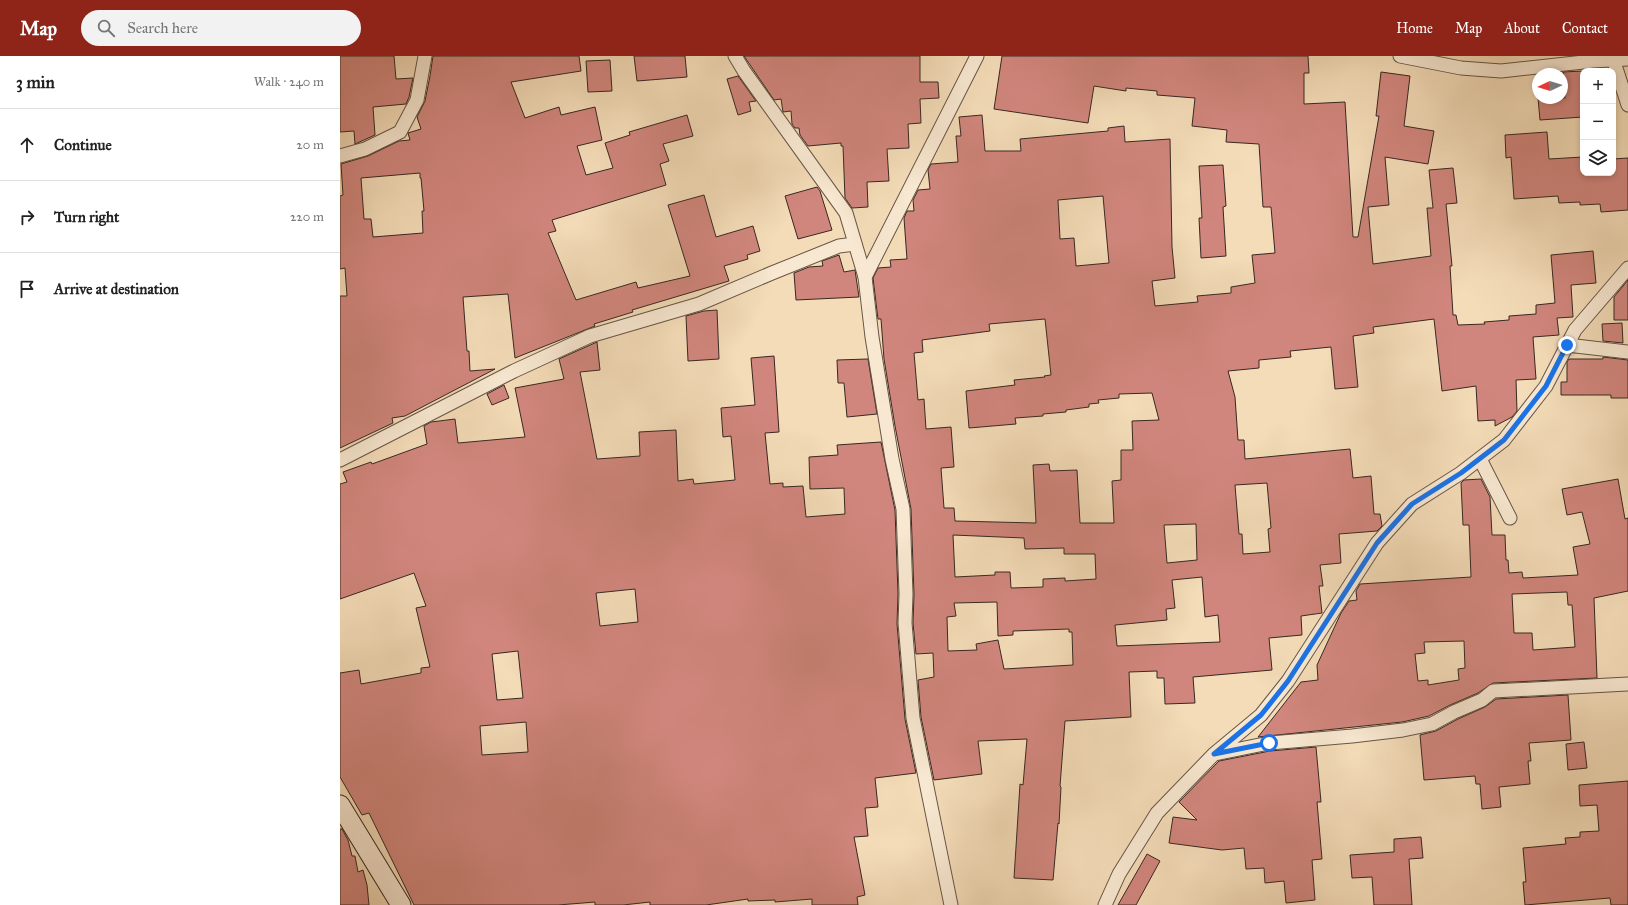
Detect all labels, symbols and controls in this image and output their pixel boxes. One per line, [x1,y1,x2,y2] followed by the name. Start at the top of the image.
[81,10,361,46] search box
[20,17,57,40] text: Map
[95,17,117,39] icon: search
[127,19,198,37] text: Search here
[1396,20,1433,37] text: Home
[1455,20,1482,37] text: Map
[1504,20,1540,37] text: About
[1562,20,1608,37] text: Contact
[1532,68,1568,104] north arrow
[1580,68,1616,176] map controls
[1580,68,1616,104] button: +
[16,72,55,93] text: 3 min
[254,74,324,90] text: Walk · 240 m
[1580,104,1616,140] button: −
[16,134,38,156] icon: ahead
[54,136,112,154] text: Continue
[296,137,324,153] text: 20 m
[1580,140,1616,176] button: layers
[16,206,38,228] icon: right
[54,208,119,226] text: Turn right
[290,209,324,225] text: 220 m
[16,278,38,300] icon: arrive
[54,280,179,298] text: Arrive at destination
[1558,336,1576,354] route end
[1260,734,1278,752] route start

